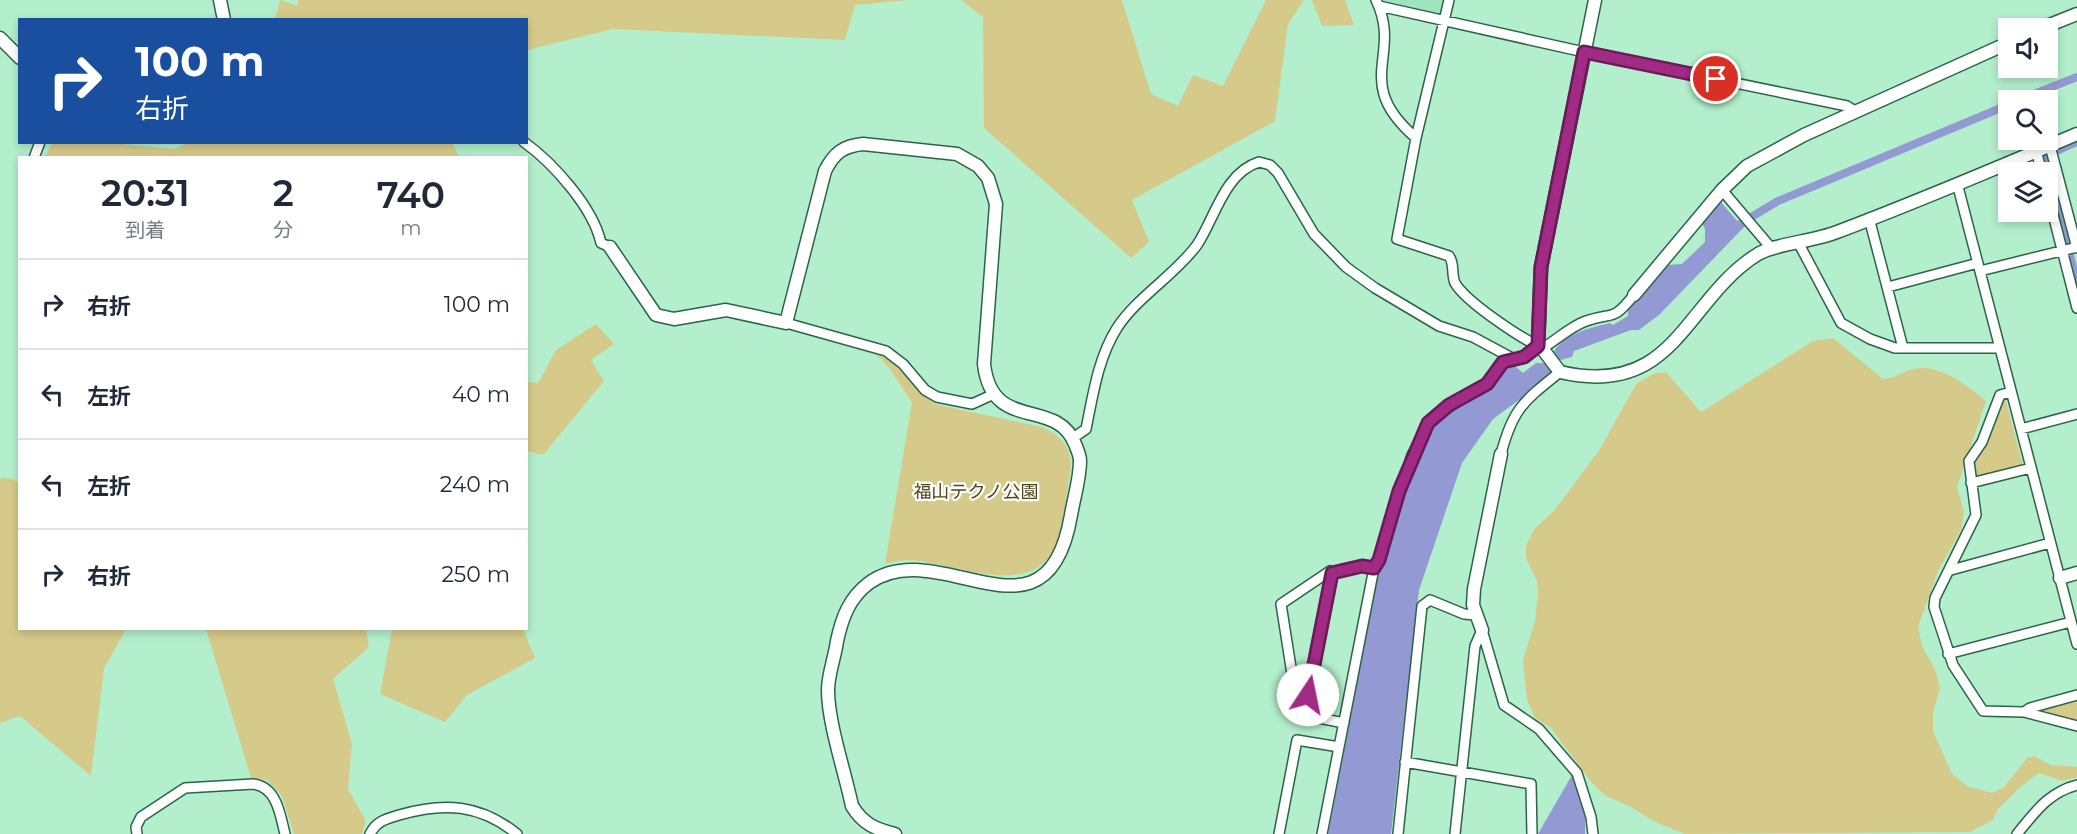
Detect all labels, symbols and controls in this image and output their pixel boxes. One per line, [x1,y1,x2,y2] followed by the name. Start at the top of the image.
[1998,18,2058,222] map controls
[1998,18,2058,78] button: sound
[135,35,264,87] text: 100 m
[36,42,114,120] icon: right
[1690,53,1741,104] pin
[1699,62,1732,95] icon: arrive
[1998,90,2058,150] button: search
[135,92,189,125] text: 右折
[1998,162,2058,222] button: layers
[101,171,190,215] text: 20:31
[273,171,294,215] text: 2
[377,173,445,217] text: 740
[400,216,421,240] text: m
[125,218,165,242] text: 到着
[273,218,293,242] text: 分
[36,288,69,321] icon: right
[444,291,510,318] text: 100 m
[87,293,131,320] text: 右折
[36,378,69,411] icon: left
[452,381,510,408] text: 40 m
[87,383,131,410] text: 左折
[36,468,69,501] icon: left
[440,471,510,498] text: 240 m
[87,473,131,500] text: 左折
[914,481,1038,503] park label: 福山テクノ公園
[36,558,69,591] icon: right
[441,561,510,588] text: 250 m
[87,563,131,590] text: 右折
[1276,663,1340,727] position arrow

